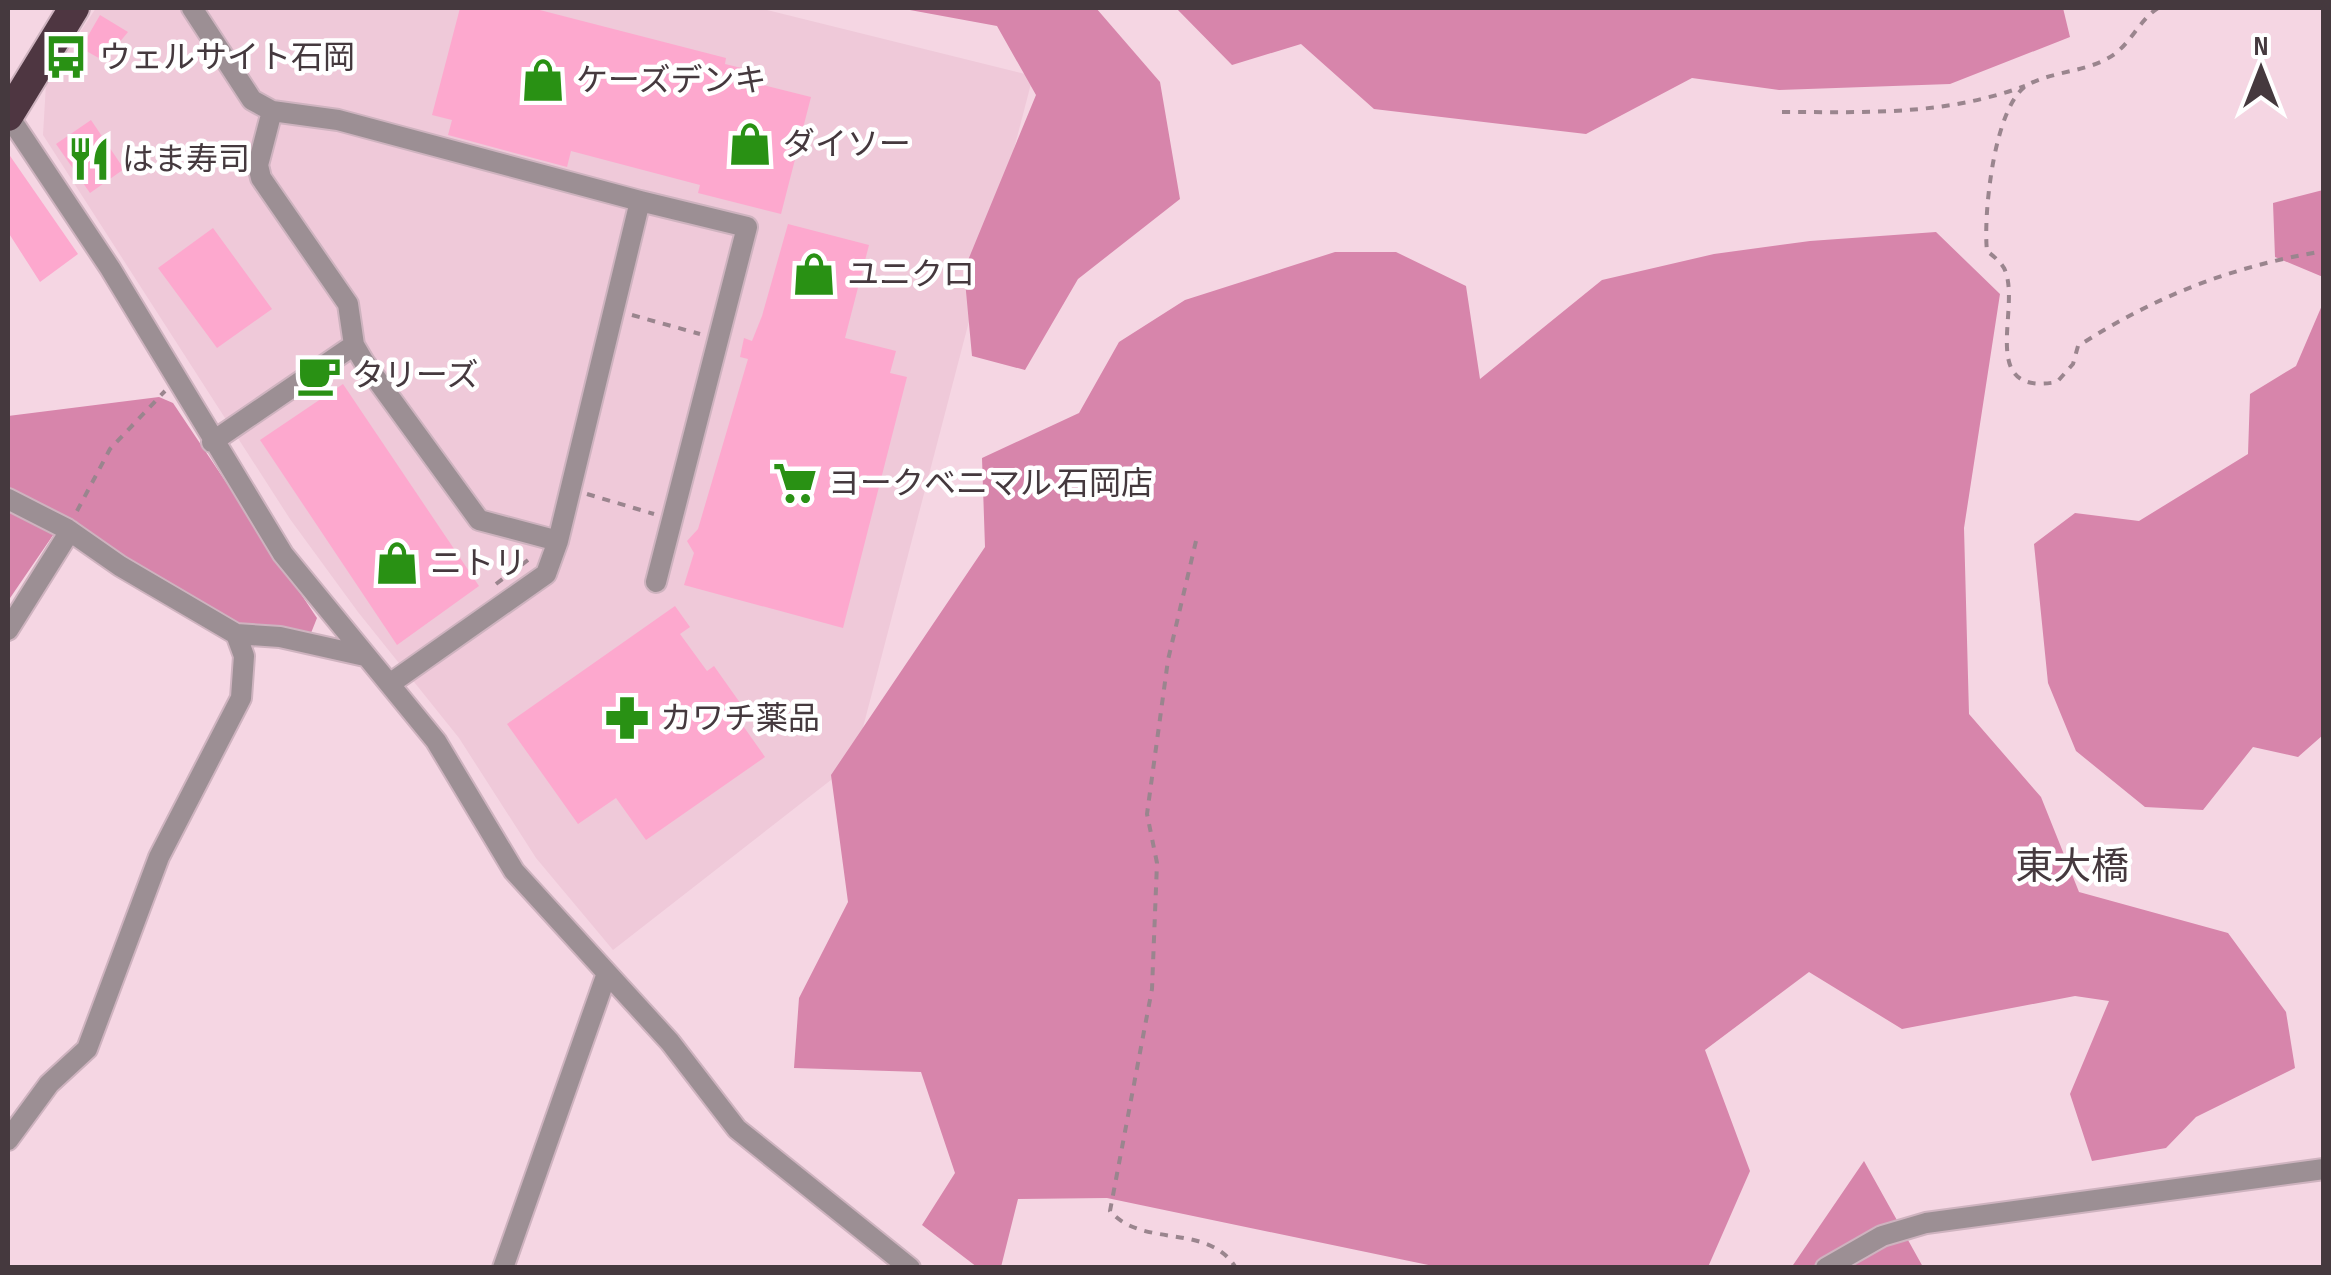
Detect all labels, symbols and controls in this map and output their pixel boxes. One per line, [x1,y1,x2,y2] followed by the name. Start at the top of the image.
[2211,20,2311,120] north arrow
[2254,30,2268,63] text: N
[42,33,90,81] bus stop icon: ウェルサイト石岡
[99,39,355,78] place label: ウェルサイト石岡
[519,56,567,104] shop icon: ケーズデンキ
[576,62,766,101] place label: ケーズデンキ
[726,120,774,168] shop icon: ダイソー
[783,126,911,165] place label: ダイソー
[65,135,113,183] restaurant icon: はま寿司
[122,141,250,180] place label: はま寿司
[790,250,838,298] shop icon: ユニクロ
[847,256,975,295] place label: ユニクロ
[295,351,343,399] cafe icon: タリーズ
[352,357,478,396] place label: タリーズ
[771,459,819,507] supermarket icon: ヨークベニマル 石岡店
[828,465,1153,504] place label: ヨークベニマル 石岡店
[373,539,421,587] shop icon: ニトリ
[430,545,526,584] place label: ニトリ
[603,694,651,742] pharmacy icon: カワチ薬品
[660,700,820,739] place label: カワチ薬品
[2015,845,2129,890] district label: 東大橋

